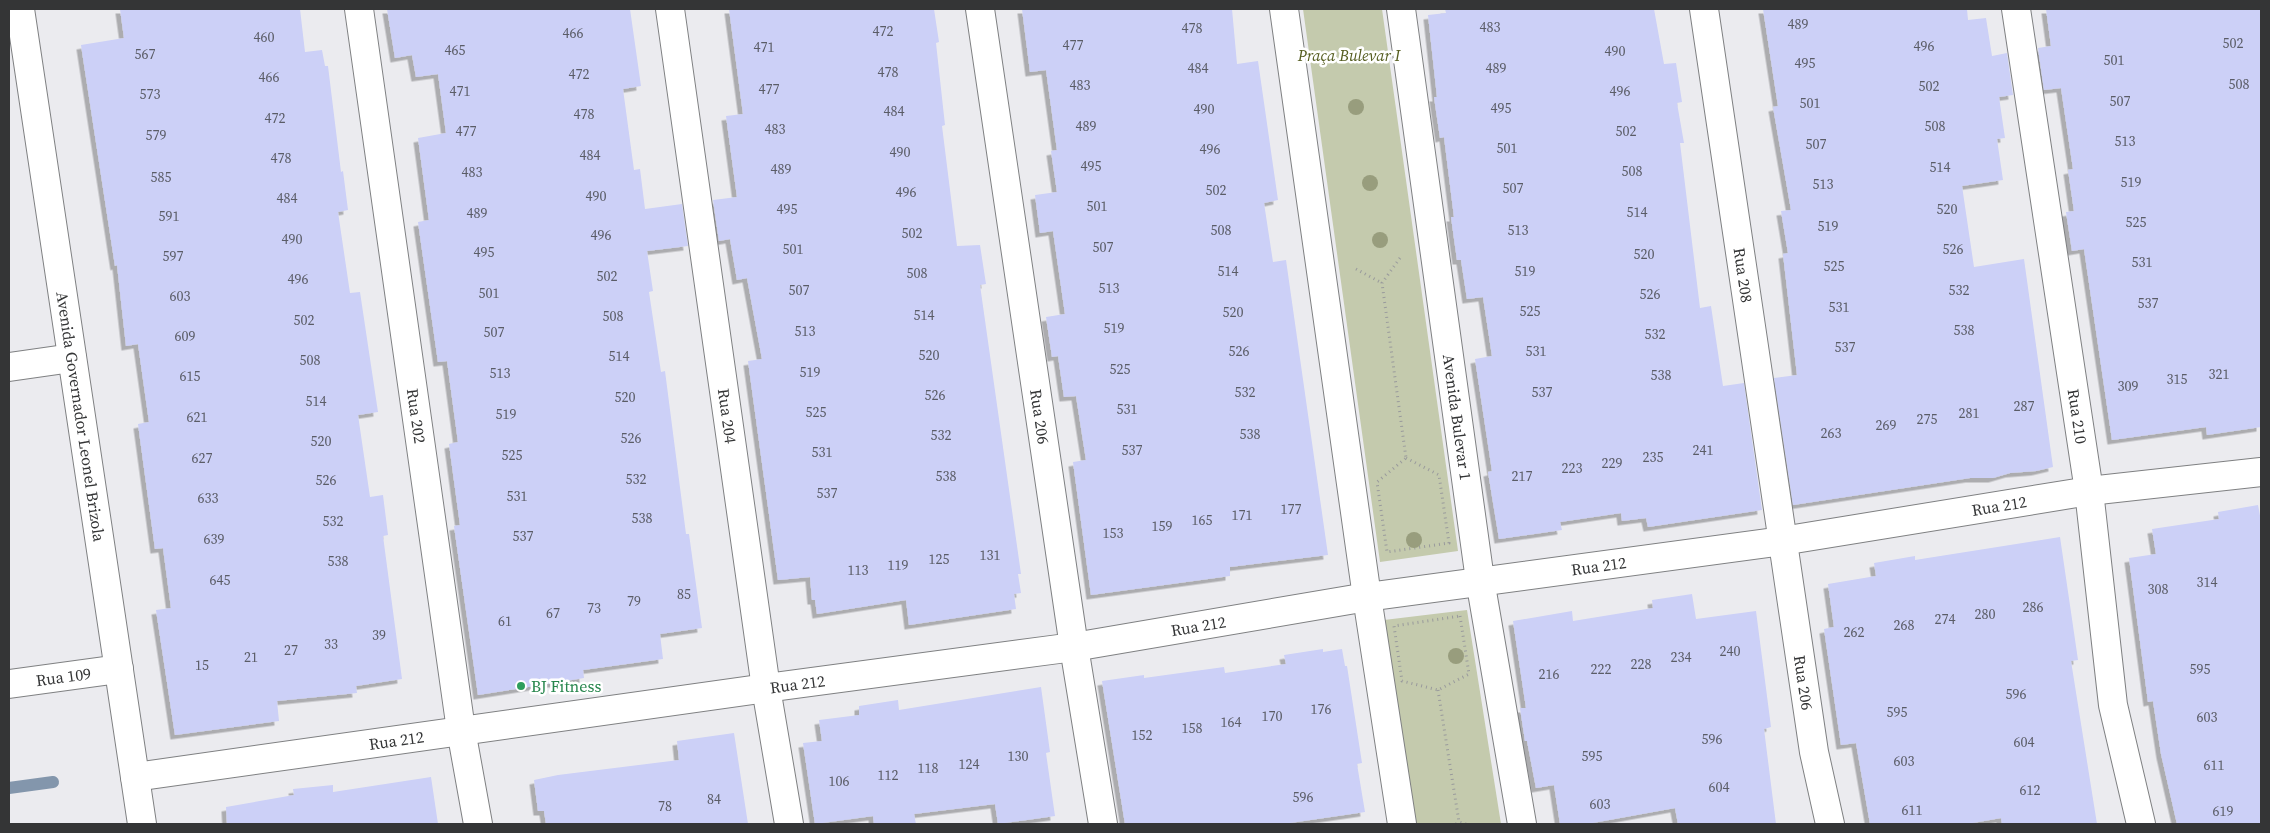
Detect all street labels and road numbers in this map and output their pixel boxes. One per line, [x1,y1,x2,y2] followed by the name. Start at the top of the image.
[1728,246,1758,304] street label: Rua 208
[51,290,111,544] street label: Avenida Governador Leonel Brizola
[1438,353,1477,482] street label: Avenida Bulevar 1
[402,387,431,445] street label: Rua 202
[713,387,742,445] street label: Rua 204
[2063,387,2093,445] street label: Rua 210
[1025,388,1055,446] street label: Rua 206
[1970,490,2028,521] street label: Rua 212
[1570,551,1628,580] street label: Rua 212
[1169,610,1227,641] street label: Rua 212
[1789,654,1819,712] street label: Rua 206
[35,662,92,691] street label: Rua 109
[769,669,826,698] street label: Rua 212
[367,725,425,755] street label: Rua 212

